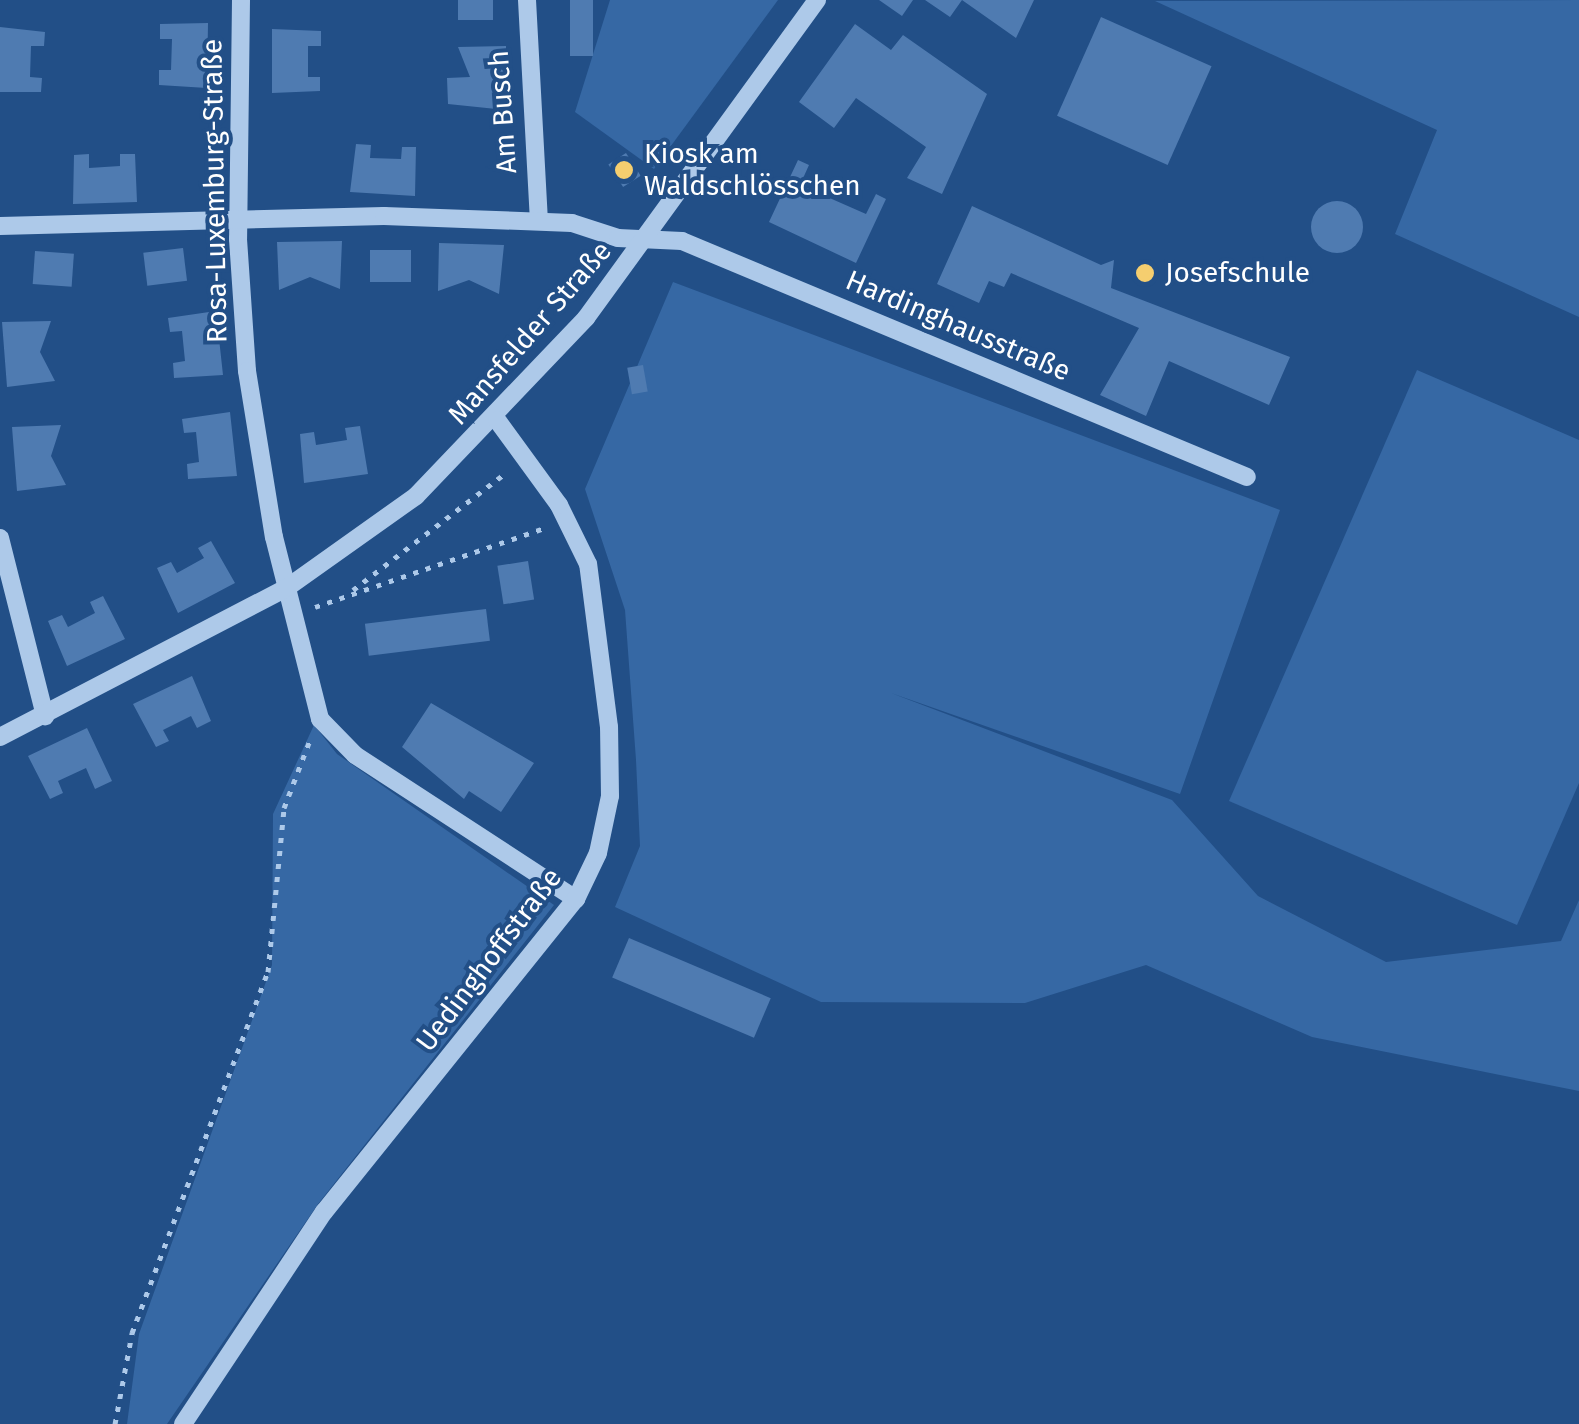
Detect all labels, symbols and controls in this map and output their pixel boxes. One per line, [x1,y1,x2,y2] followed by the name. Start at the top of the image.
[196,39,234,343] street label: Rosa-Luxemburg-Straße
[482,49,524,175] street label: Am Busch
[644,137,861,203] place label: Kiosk am Waldschlösschen
[613,159,635,181] marker: Kiosk am Waldschlösschen
[441,235,619,431] street label: Mansfelder Straße
[1165,256,1310,290] place label: Josefschule
[1134,262,1156,284] marker: Josefschule
[841,264,1075,388] street label: Hardinghausstraße
[409,862,569,1058] street label: Uedinghoffstraße

